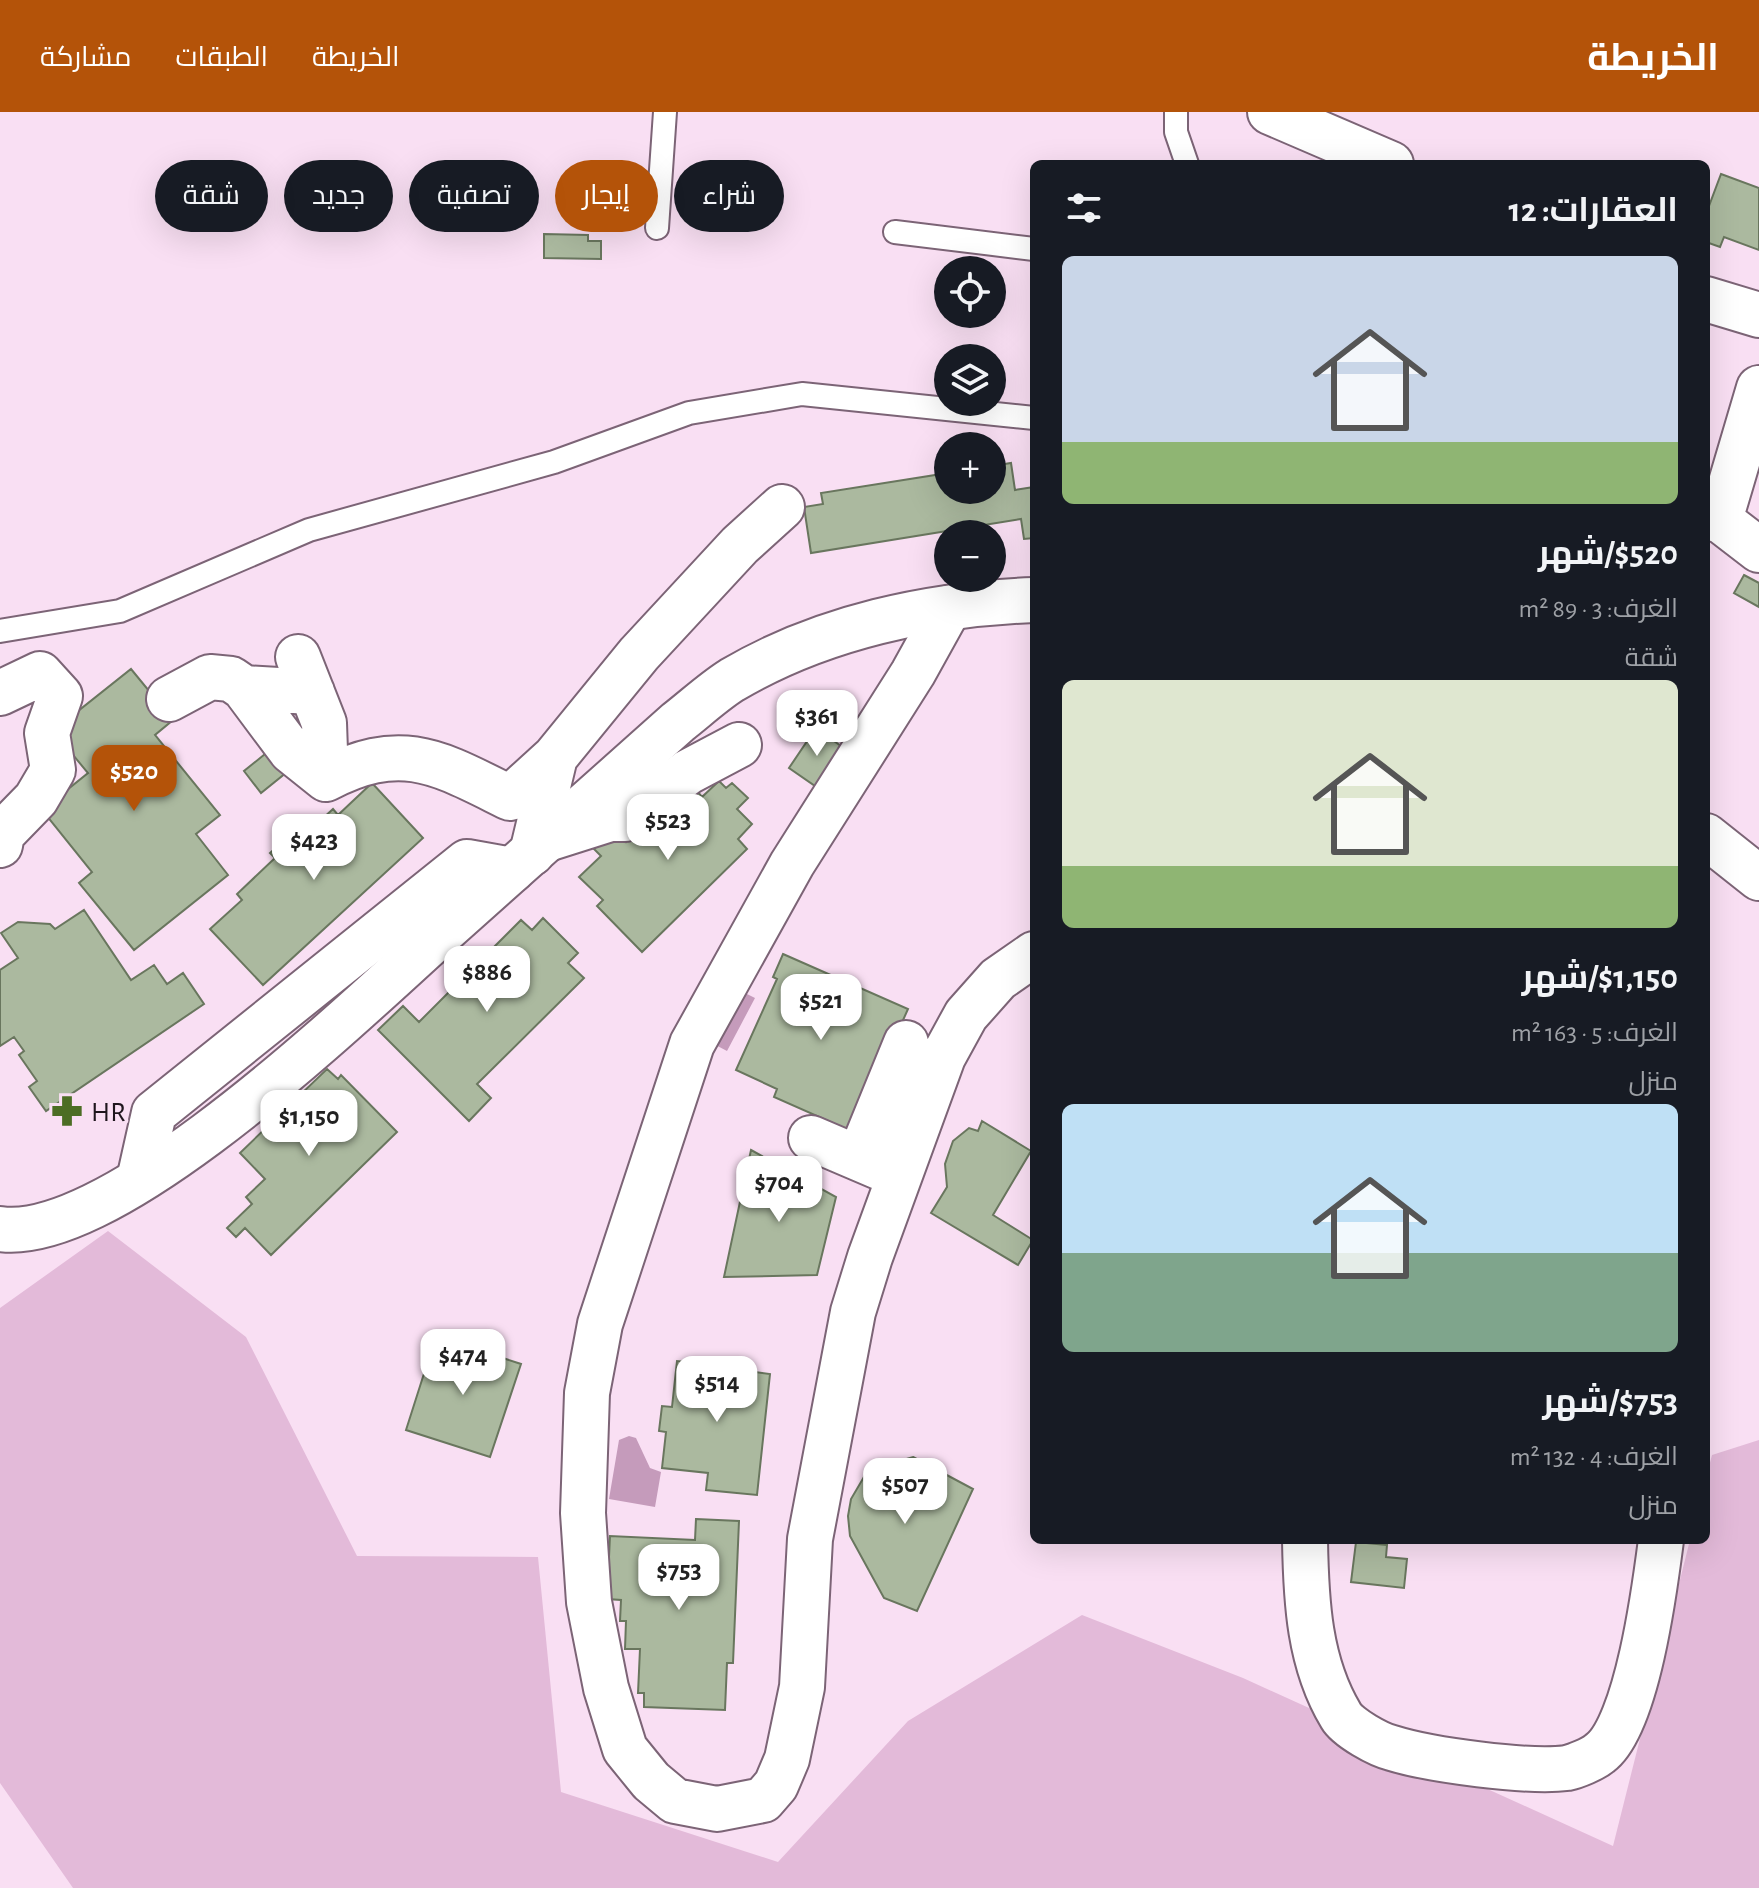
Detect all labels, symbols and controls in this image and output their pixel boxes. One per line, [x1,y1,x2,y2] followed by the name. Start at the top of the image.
[1587,40,1719,78] text: الخريطة
[40,44,131,72] text: مشاركة
[175,44,268,72] text: الطبقات
[312,44,399,72] text: الخريطة
[155,160,268,232] chip: شقة
[284,160,393,232] chip: جديد
[409,160,539,232] chip: تصفية
[555,160,658,232] chip: إيجار
[674,160,784,232] chip: شراء
[1062,186,1106,230] icon: filters
[1508,194,1678,228] text: العقارات: 12
[934,256,1006,592] map controls
[934,256,1006,328] button: locate
[1298,308,1442,452] icon: home
[934,344,1006,416] button: layers
[934,432,1006,504] button: +
[934,520,1006,592] button: −
[1538,537,1678,571] text: $520/شهر
[1518,596,1678,622] text: الغرف: 3 · 89 m²
[1625,645,1678,671] text: شقة
[770,690,864,758] pin: $361
[795,703,839,729] text: $361
[1298,732,1442,876] icon: home
[87,745,181,813] pin: $520
[110,758,158,784] text: $520
[621,794,715,862] pin: $523
[645,807,691,833] text: $523
[267,814,361,882] pin: $423
[290,827,338,853] text: $423
[440,946,534,1014] pin: $886
[462,959,512,985] text: $886
[1522,961,1678,995] text: $1,150/شهر
[774,974,868,1042] pin: $521
[799,987,843,1013] text: $521
[1511,1020,1678,1046] text: الغرف: 5 · 163 m²
[1629,1069,1678,1095] text: منزل
[244,1090,374,1158] pin: $1,150
[50,1094,84,1128] pharmacy icon: HR
[91,1099,126,1127] place label: HR
[278,1103,340,1129] text: $1,150
[732,1156,826,1224] pin: $704
[1298,1156,1442,1300] icon: home
[754,1169,804,1195] text: $704
[416,1329,510,1397] pin: $474
[438,1342,488,1368] text: $474
[670,1356,764,1424] pin: $514
[694,1369,740,1395] text: $514
[1542,1385,1678,1419] text: $753/شهر
[1510,1444,1678,1470] text: الغرف: 4 · 132 m²
[858,1458,952,1526] pin: $507
[881,1471,929,1497] text: $507
[1629,1493,1678,1519] text: منزل
[632,1544,726,1612] pin: $753
[656,1557,702,1583] text: $753

